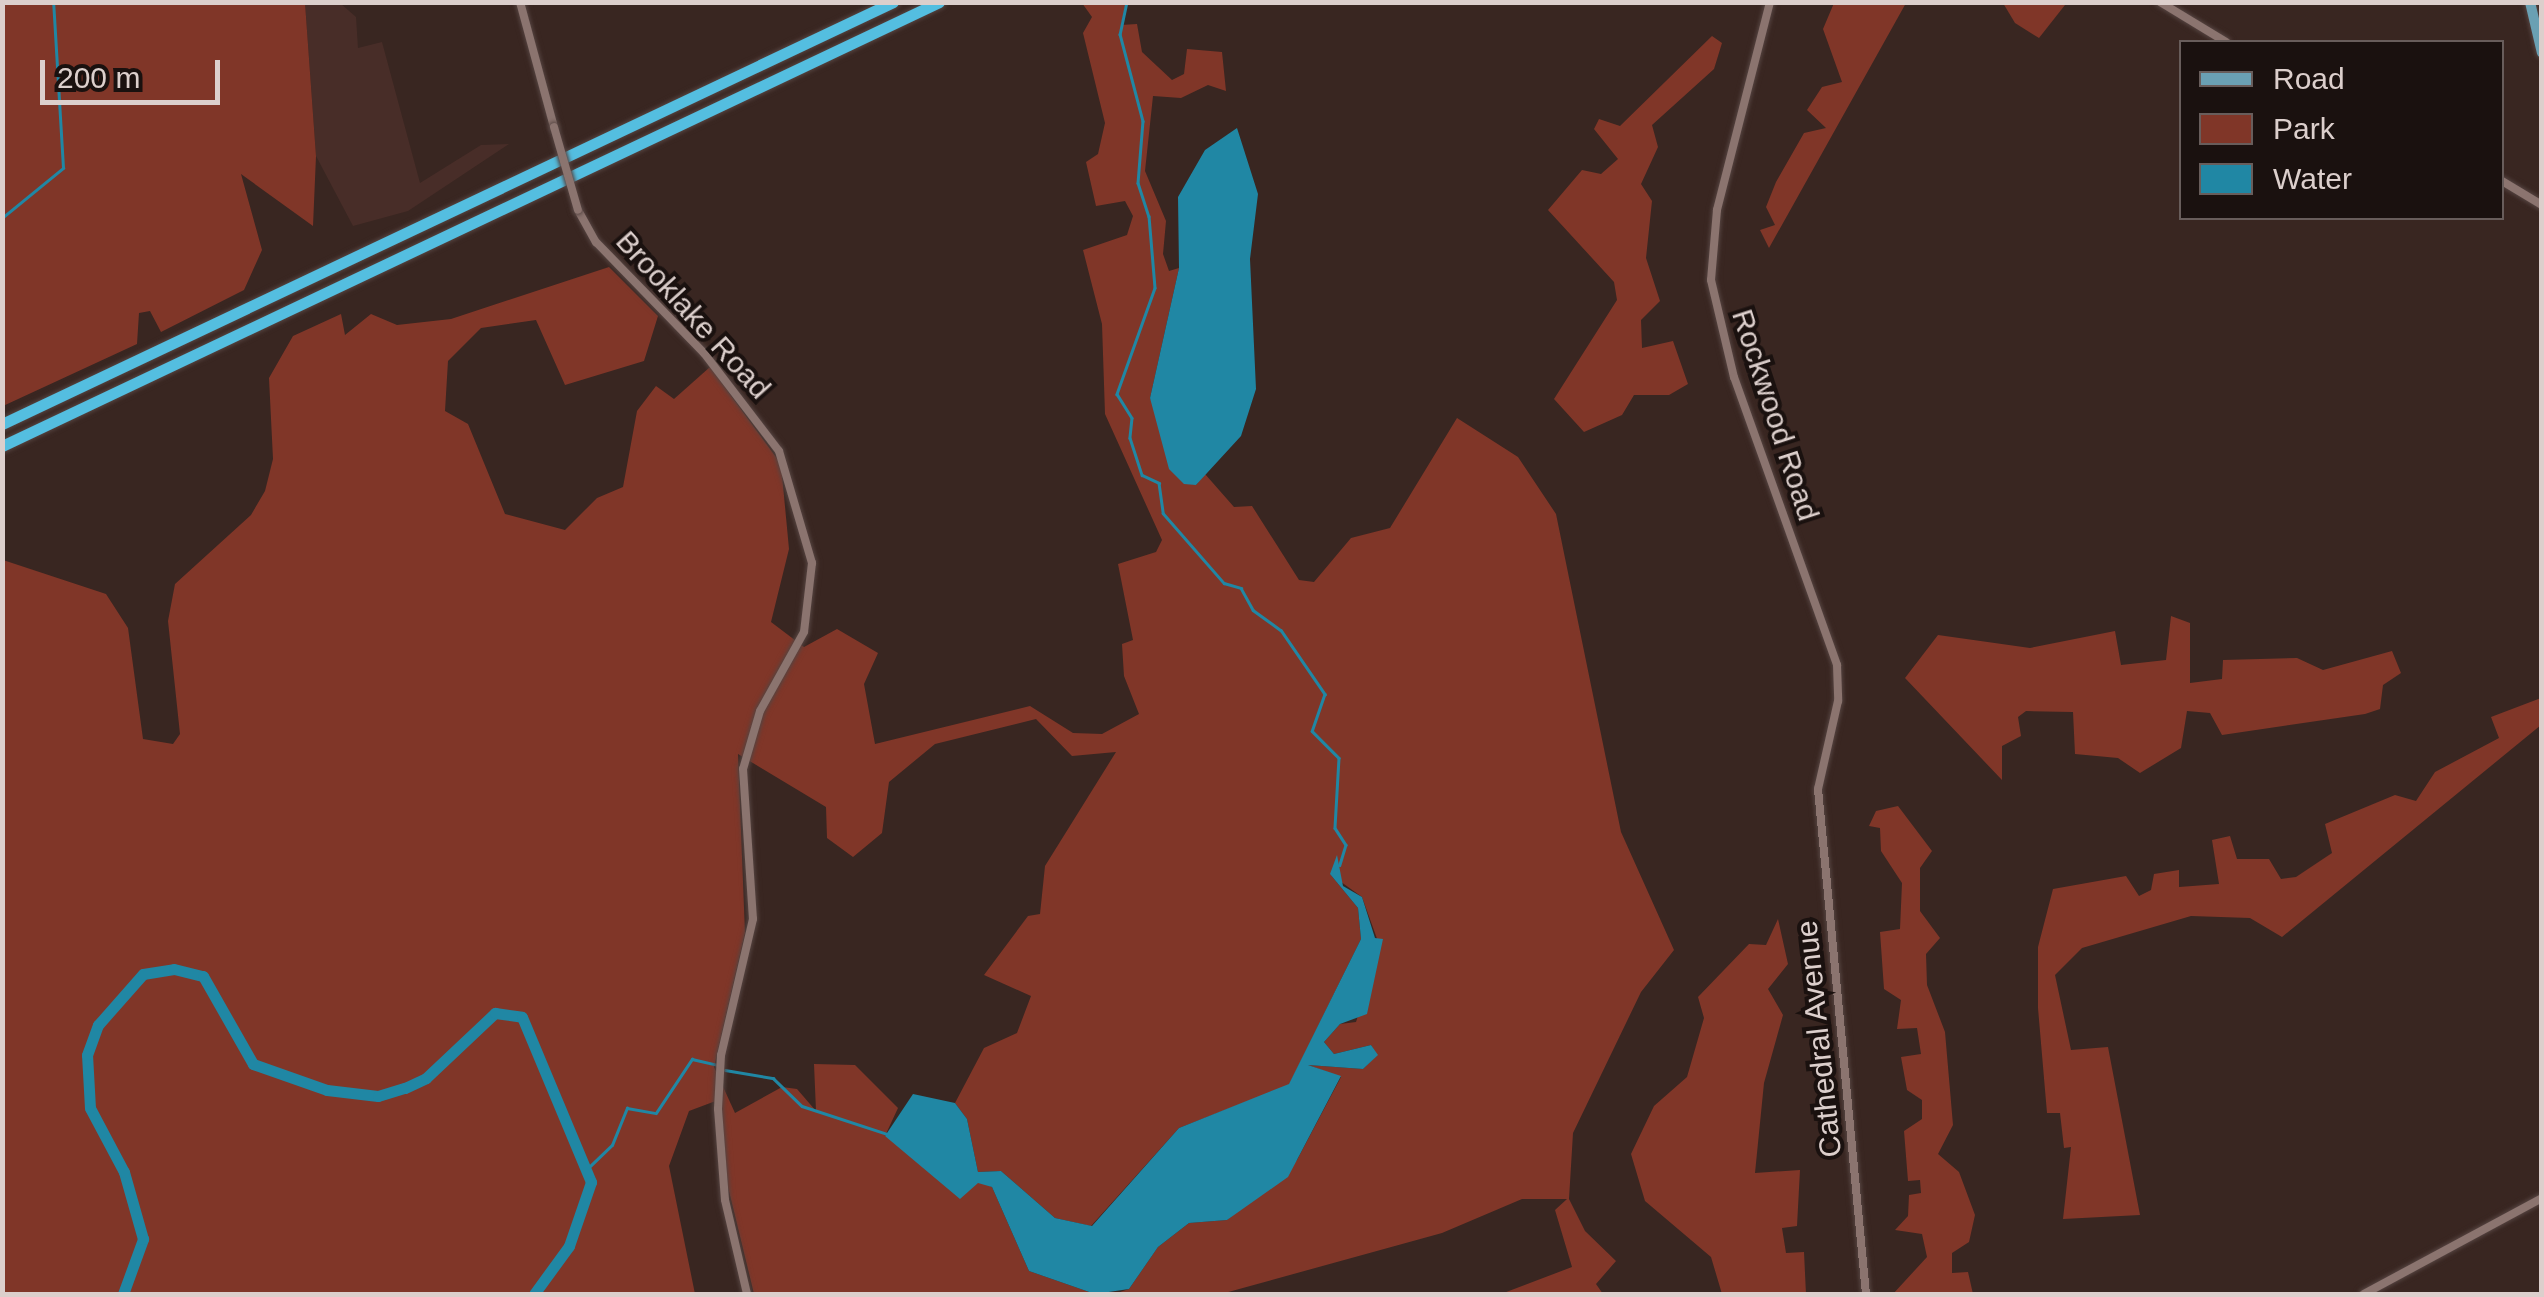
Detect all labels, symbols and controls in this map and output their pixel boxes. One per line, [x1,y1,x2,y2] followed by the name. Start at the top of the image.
[45,40,225,102] scale bar
[2179,40,2504,220] legend
[57,61,140,94] text: 200 m
[2273,62,2345,95] text: Road
[2273,112,2335,145] text: Park
[2273,162,2352,195] text: Water
[608,224,778,406] street label: Brooklake Road
[1724,305,1826,525] street label: Rockwood Road
[1789,918,1849,1160] street label: Cathedral Avenue

